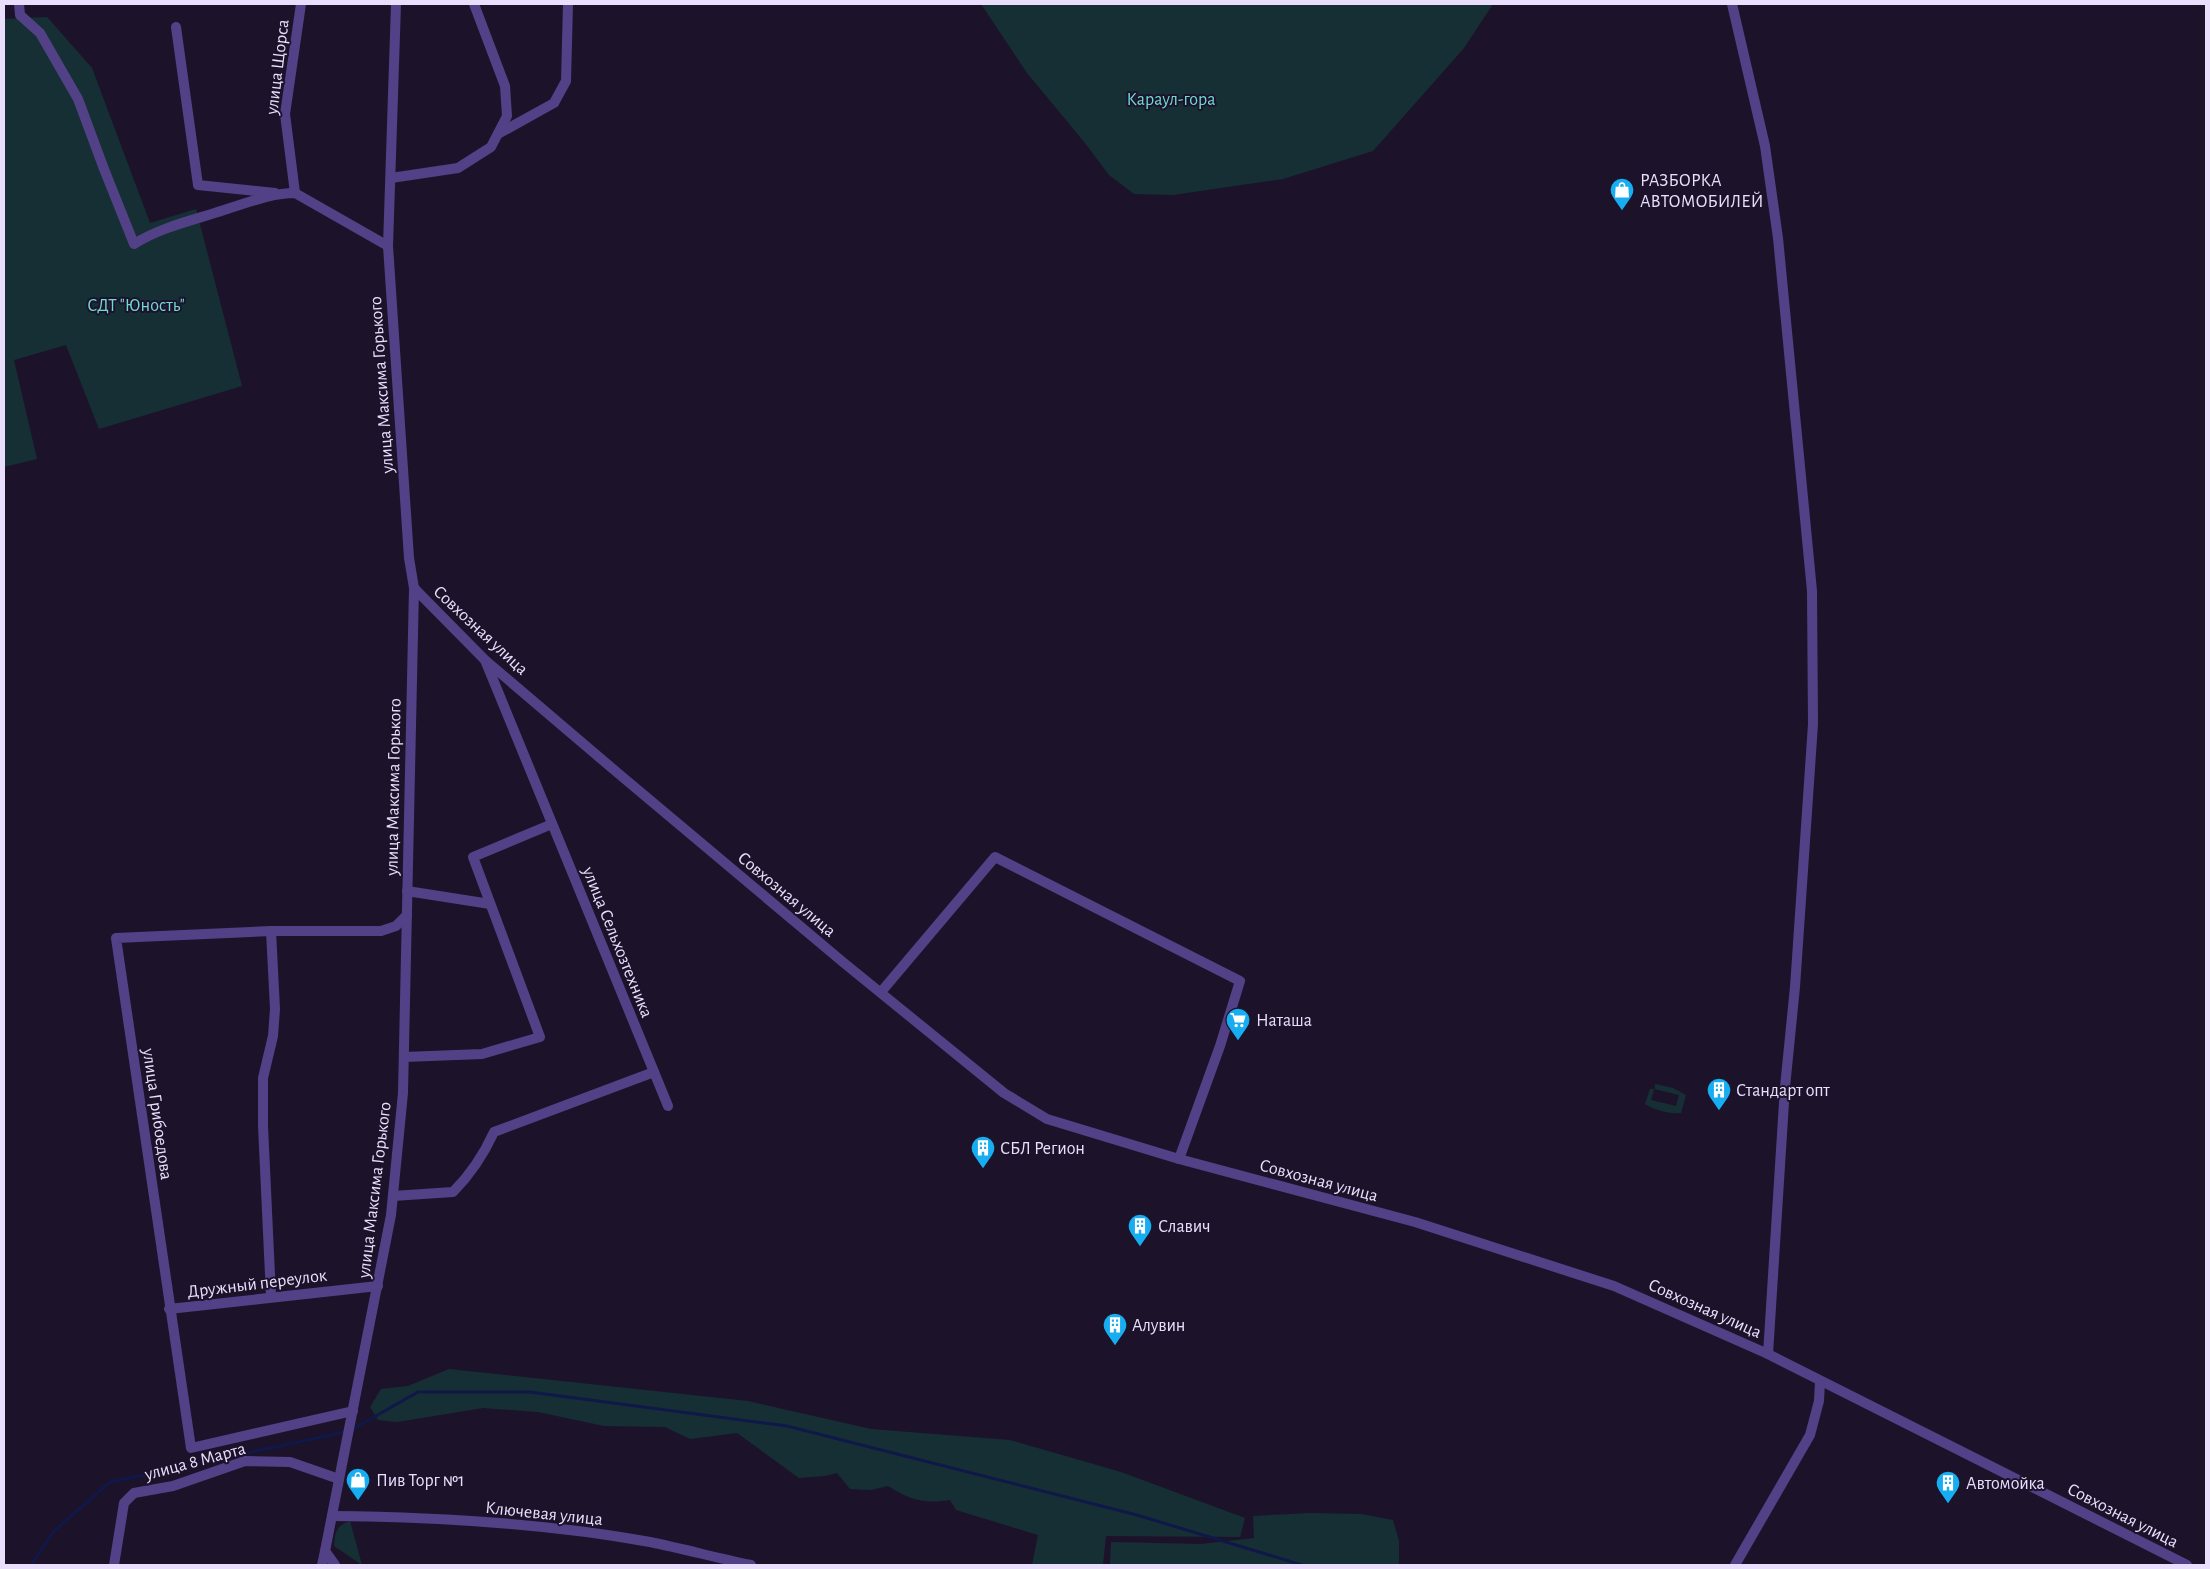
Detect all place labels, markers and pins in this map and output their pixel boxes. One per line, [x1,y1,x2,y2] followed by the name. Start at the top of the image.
[1640,172,1764,211] place label: РАЗБОРКА АВТОМОБИЛЕЙ
[1609,177,1635,211] shop icon: РАЗБОРКА АВТОМОБИЛЕЙ
[1225,1007,1251,1041] supermarket icon: Наташа
[1256,1012,1312,1030] place label: Наташа
[1706,1077,1732,1111] building icon: Стандарт опт
[1736,1082,1830,1100] place label: Стандарт опт
[970,1135,996,1169] building icon: СБЛ Регион
[1000,1140,1085,1158] place label: СБЛ Регион
[1127,1213,1153,1247] building icon: Славич
[1158,1218,1211,1236] place label: Славич
[1102,1312,1128,1346] building icon: Алувин
[1132,1317,1186,1335] place label: Алувин
[345,1467,371,1501] shop icon: Пив Торг №1
[1935,1470,1961,1504] building icon: Автомойка
[376,1472,465,1490] place label: Пив Торг №1
[1966,1475,2045,1493] place label: Автомойка

